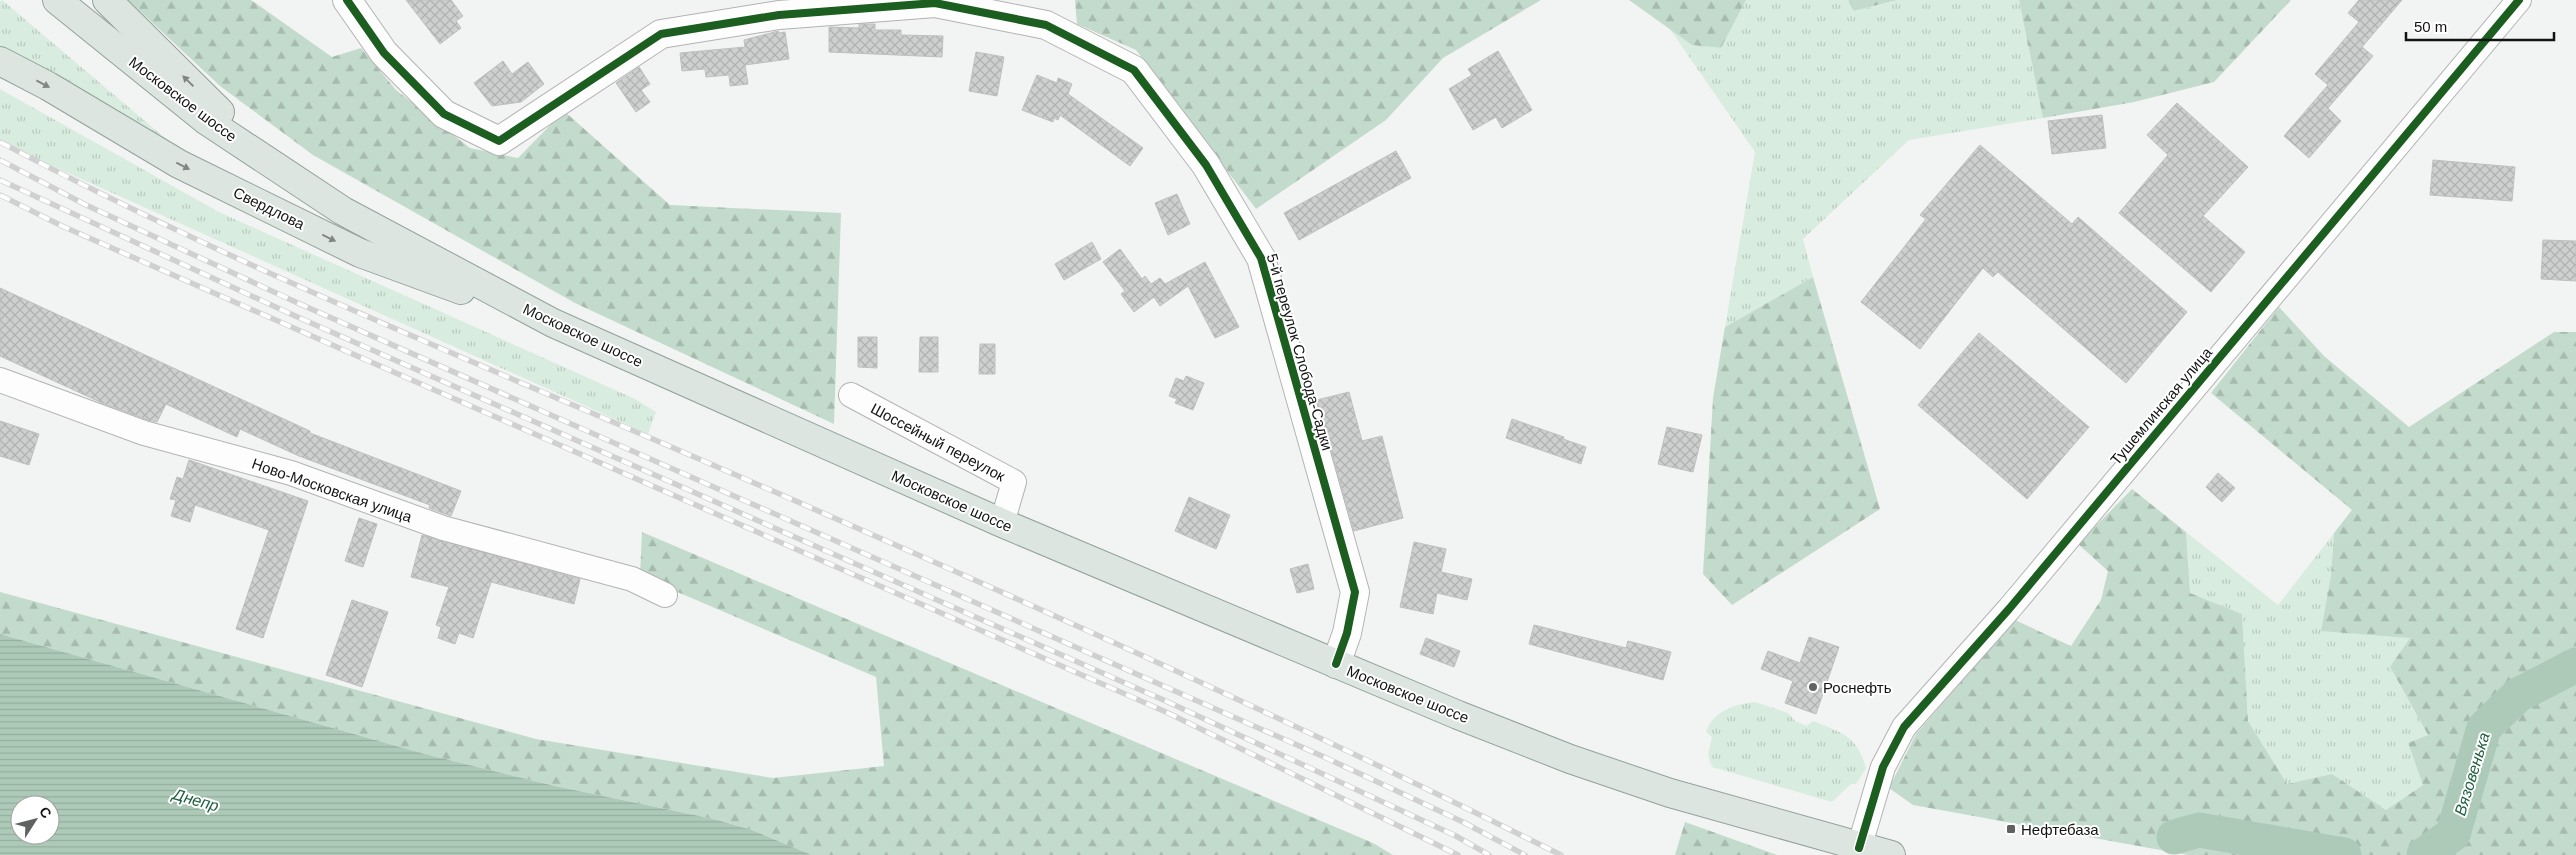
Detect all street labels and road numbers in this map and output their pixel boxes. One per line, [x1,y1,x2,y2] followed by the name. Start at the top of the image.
[126,53,240,145] street label: Московское шоссе
[231,183,308,233] street label: Свердлова
[1264,252,1336,452] street label: 5-й переулок Слобода-Садки
[520,300,646,370] street label: Московское шоссе
[2107,343,2216,468] street label: Тушемлинская улица
[868,399,1008,485] street label: Шоссейный переулок
[250,455,415,526] street label: Ново-Московская улица
[889,467,1015,535] street label: Московское шоссе
[1344,662,1472,726] street label: Московское шоссе

